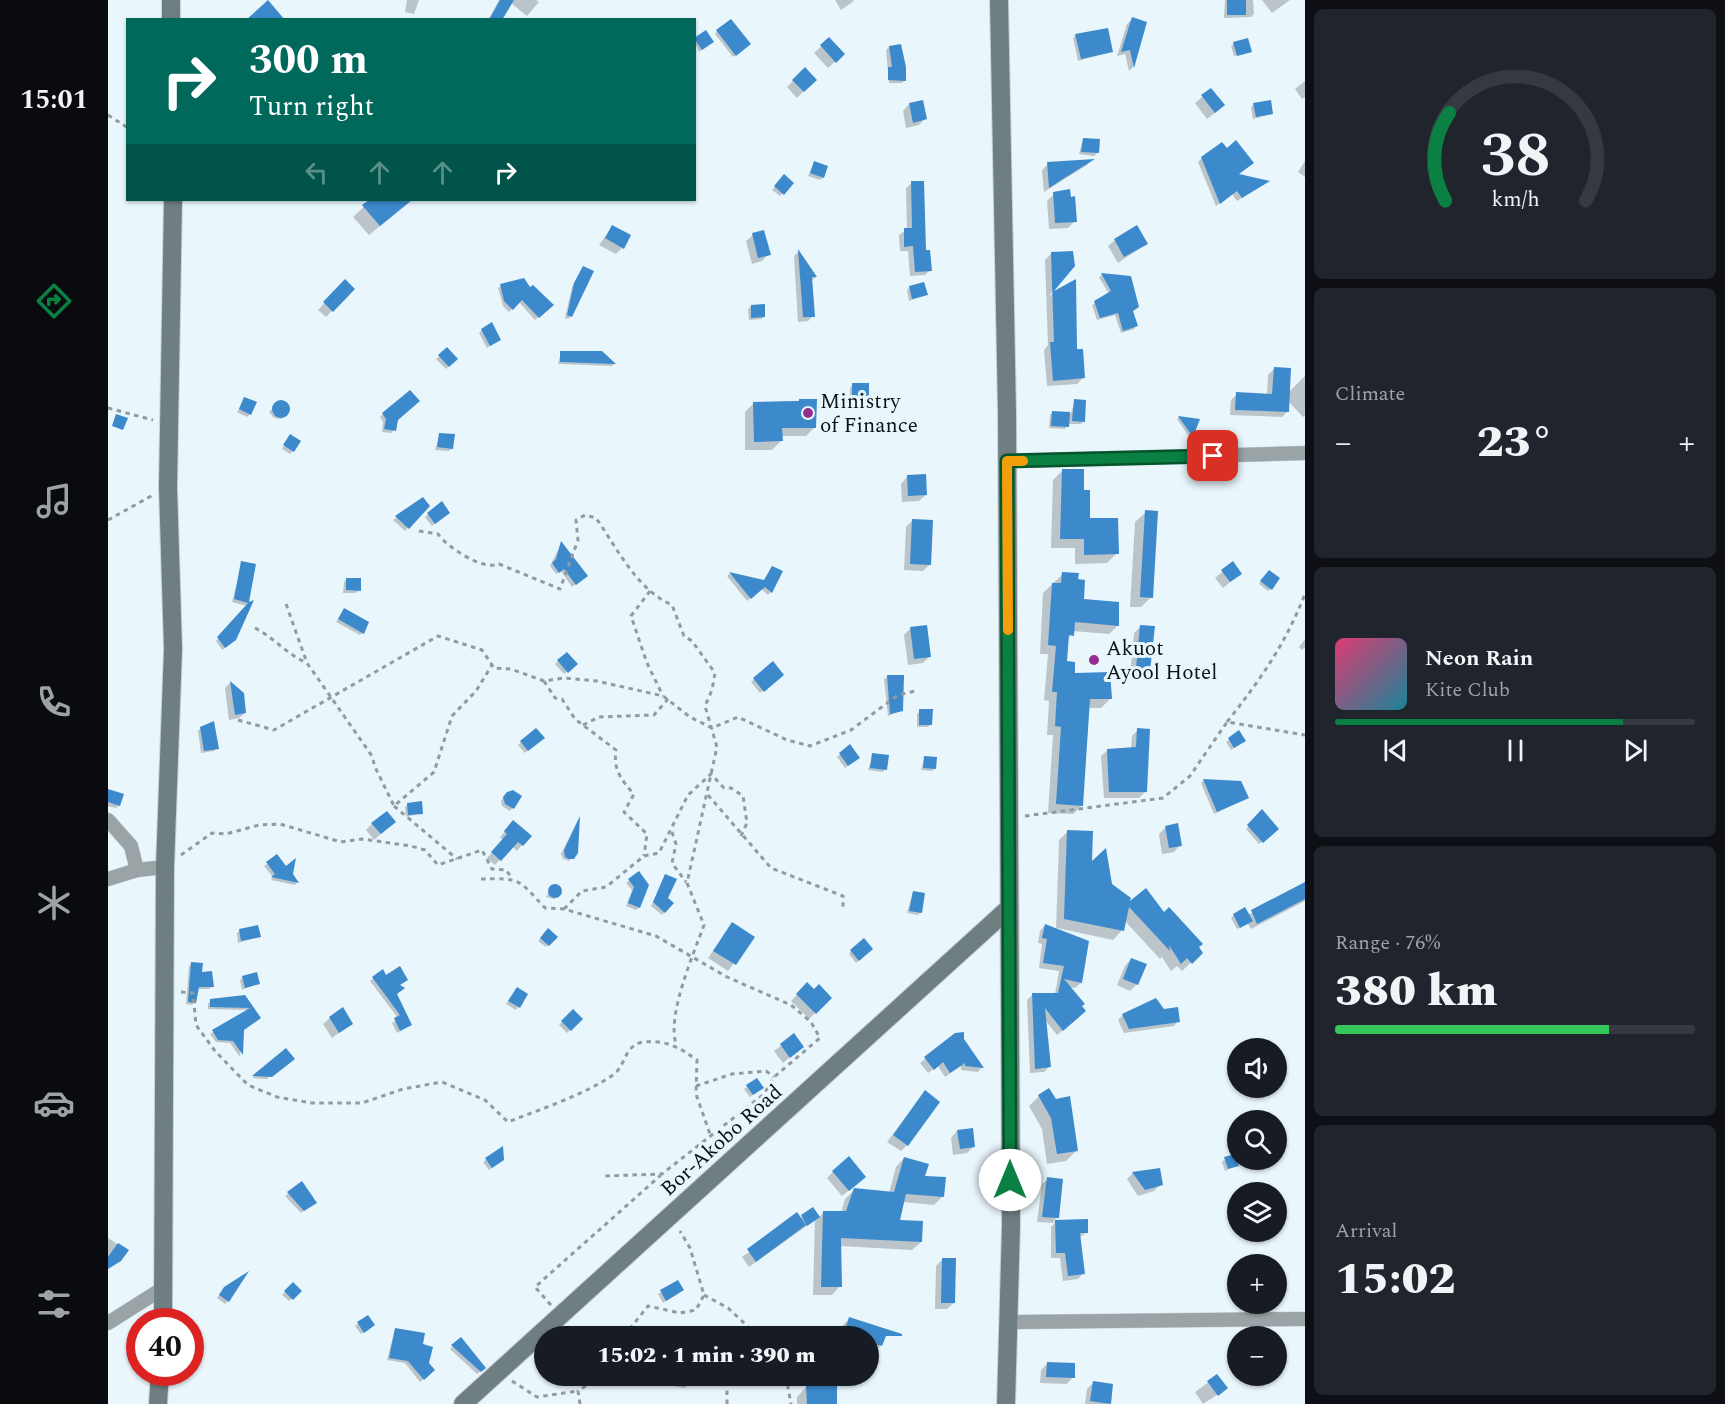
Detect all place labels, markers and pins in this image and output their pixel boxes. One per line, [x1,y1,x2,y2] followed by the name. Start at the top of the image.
[820,386,918,442] place label: Ministry of Finance
[801,406,815,420] marker: Ministry of Finance
[1187,430,1238,481] pin
[1106,633,1217,689] place label: Akuot Ayool Hotel
[1087,653,1101,667] marker: Akuot Ayool Hotel

